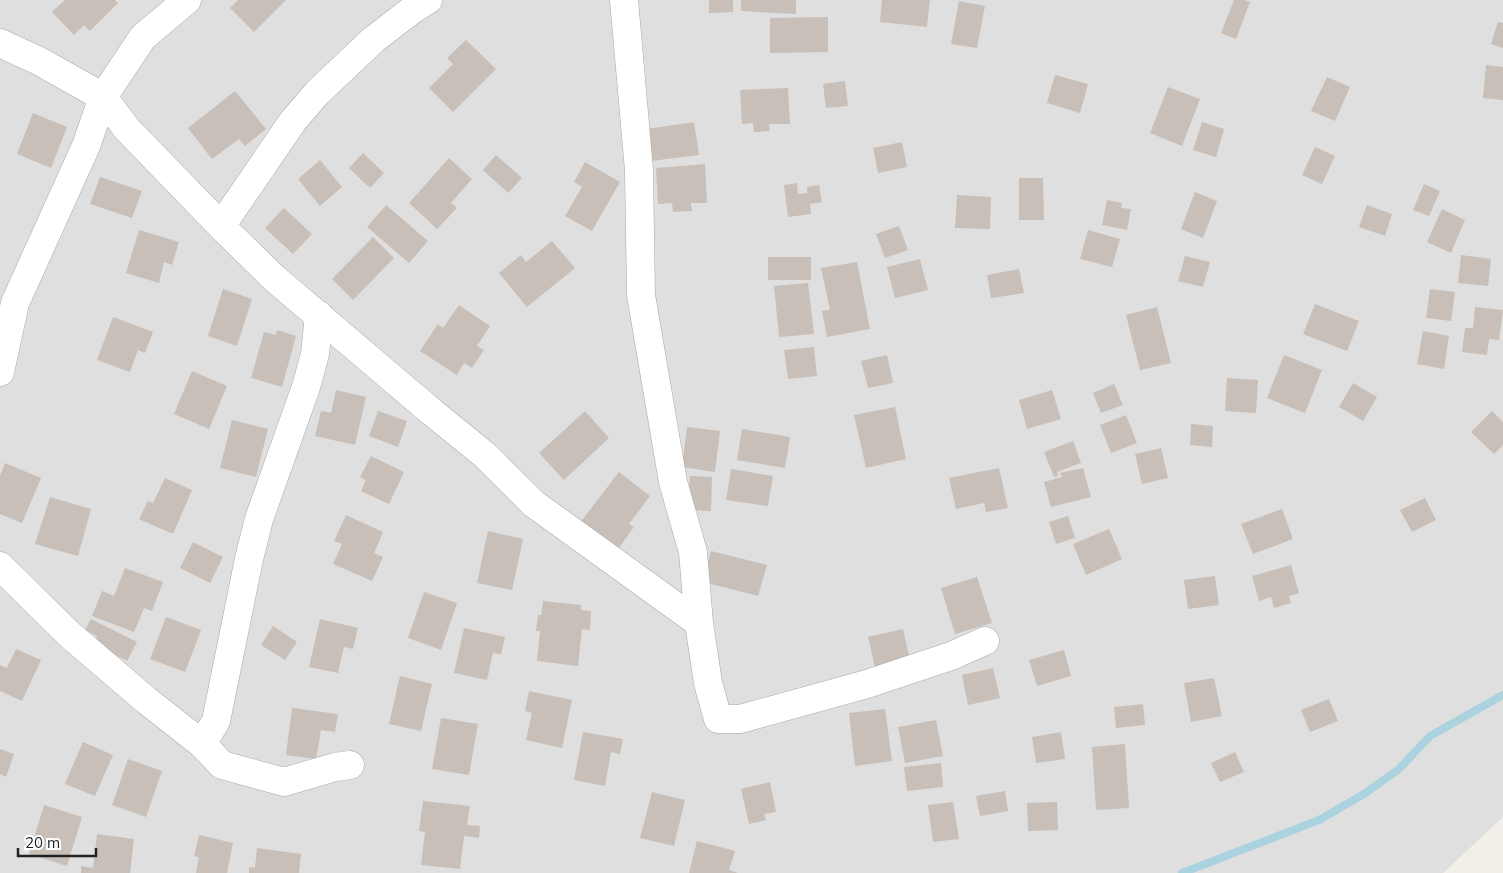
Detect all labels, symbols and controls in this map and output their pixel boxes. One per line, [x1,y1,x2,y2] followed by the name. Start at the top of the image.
[18,826,95,858] scale bar
[25,833,60,852] text: 20 m

